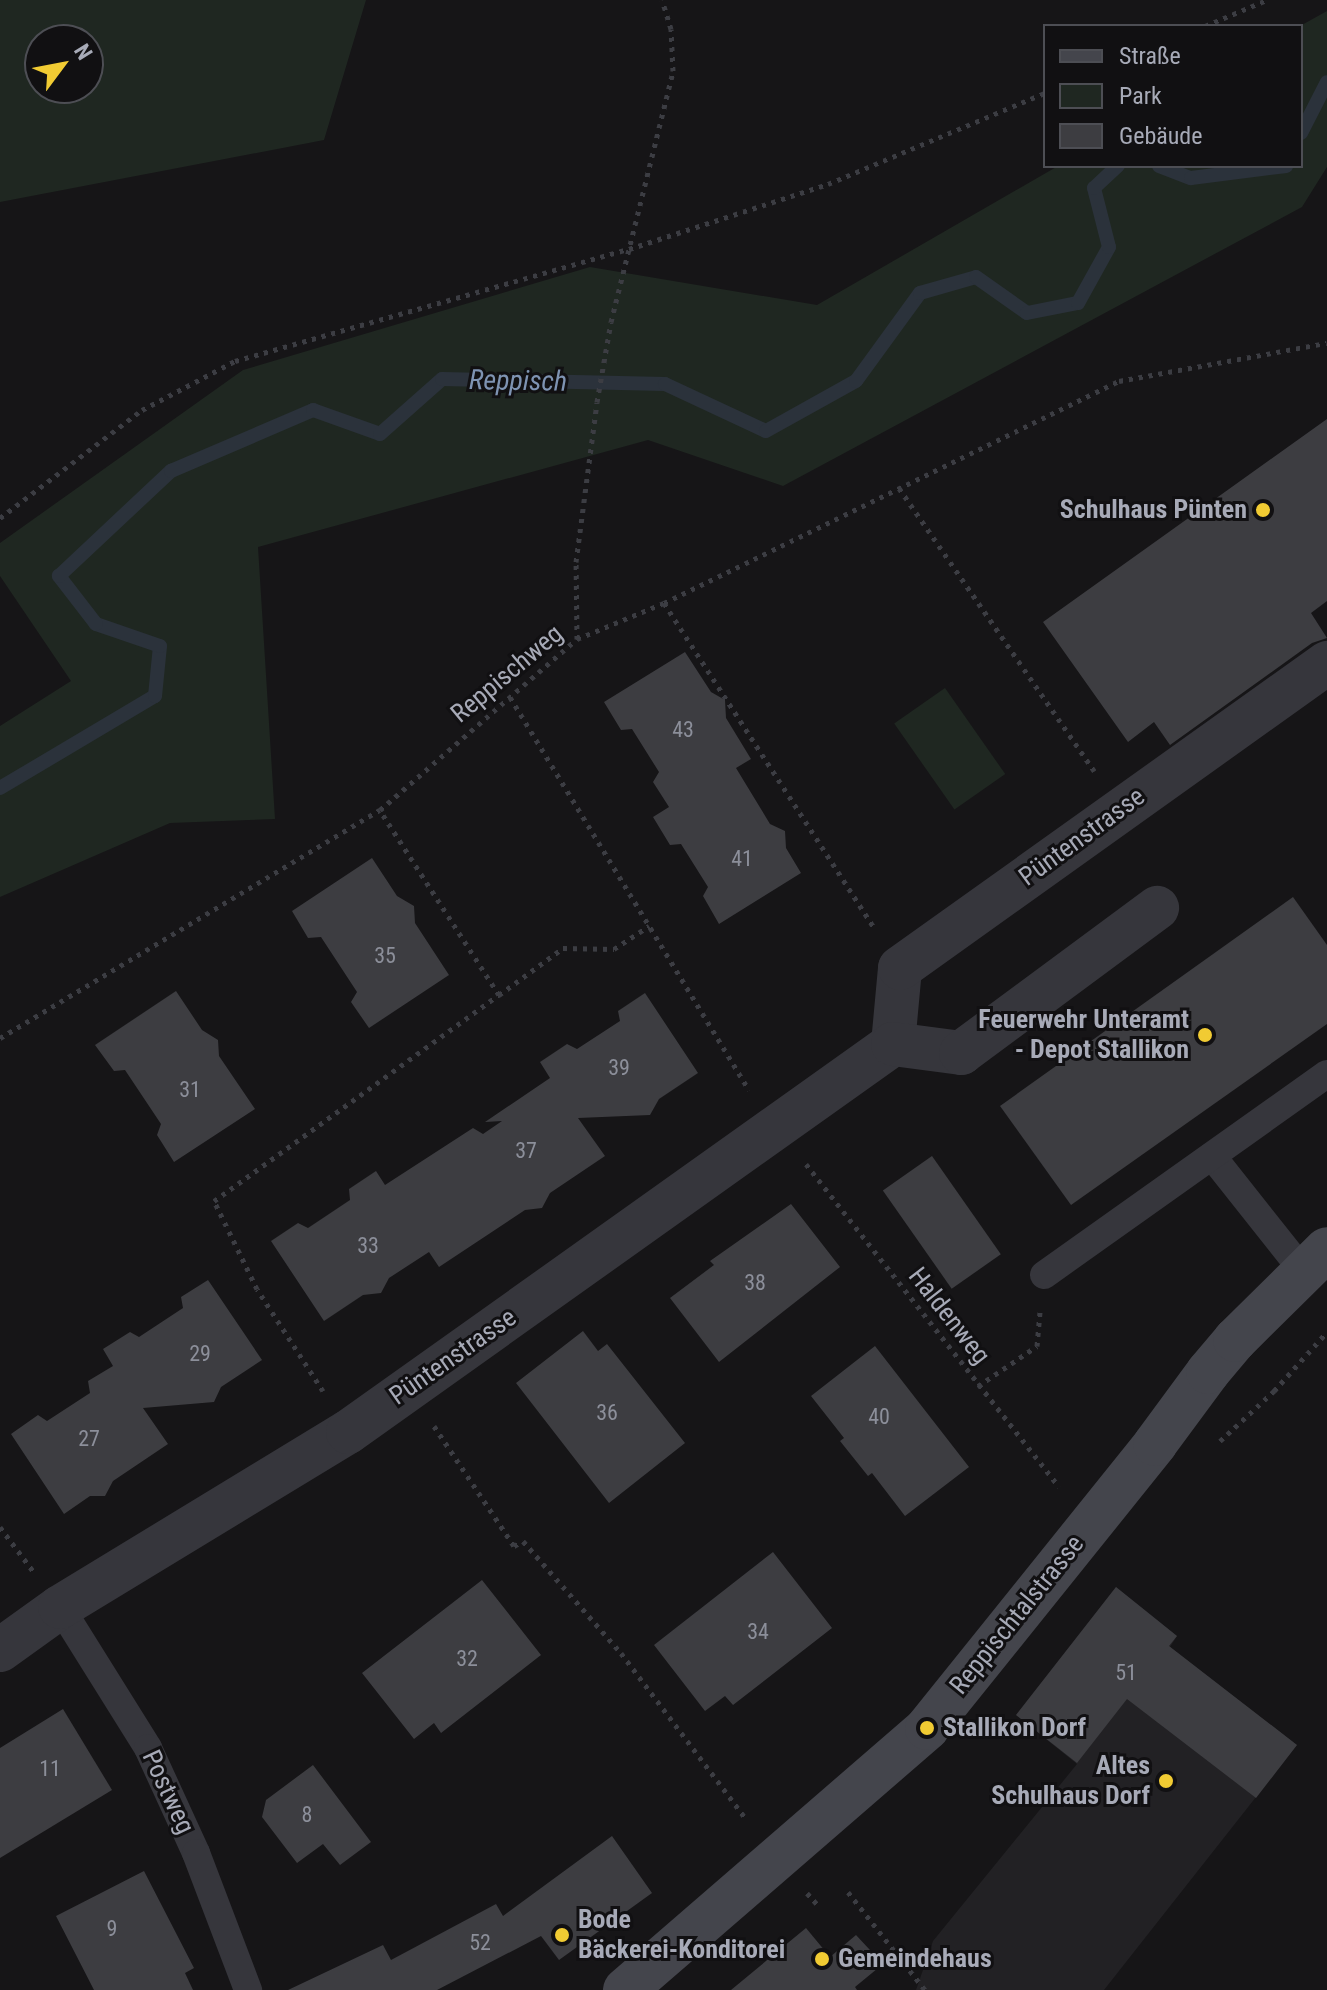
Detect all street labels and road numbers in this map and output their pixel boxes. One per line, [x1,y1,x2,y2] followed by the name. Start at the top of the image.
[445,618,569,730] street label: Reppischweg
[1013,781,1151,893] street label: Püntenstrasse
[902,1261,996,1371] street label: Haldenweg
[384,1302,522,1412] street label: Püntenstrasse
[943,1529,1091,1701] street label: Reppischtalstrasse
[135,1745,201,1839] street label: Postweg

